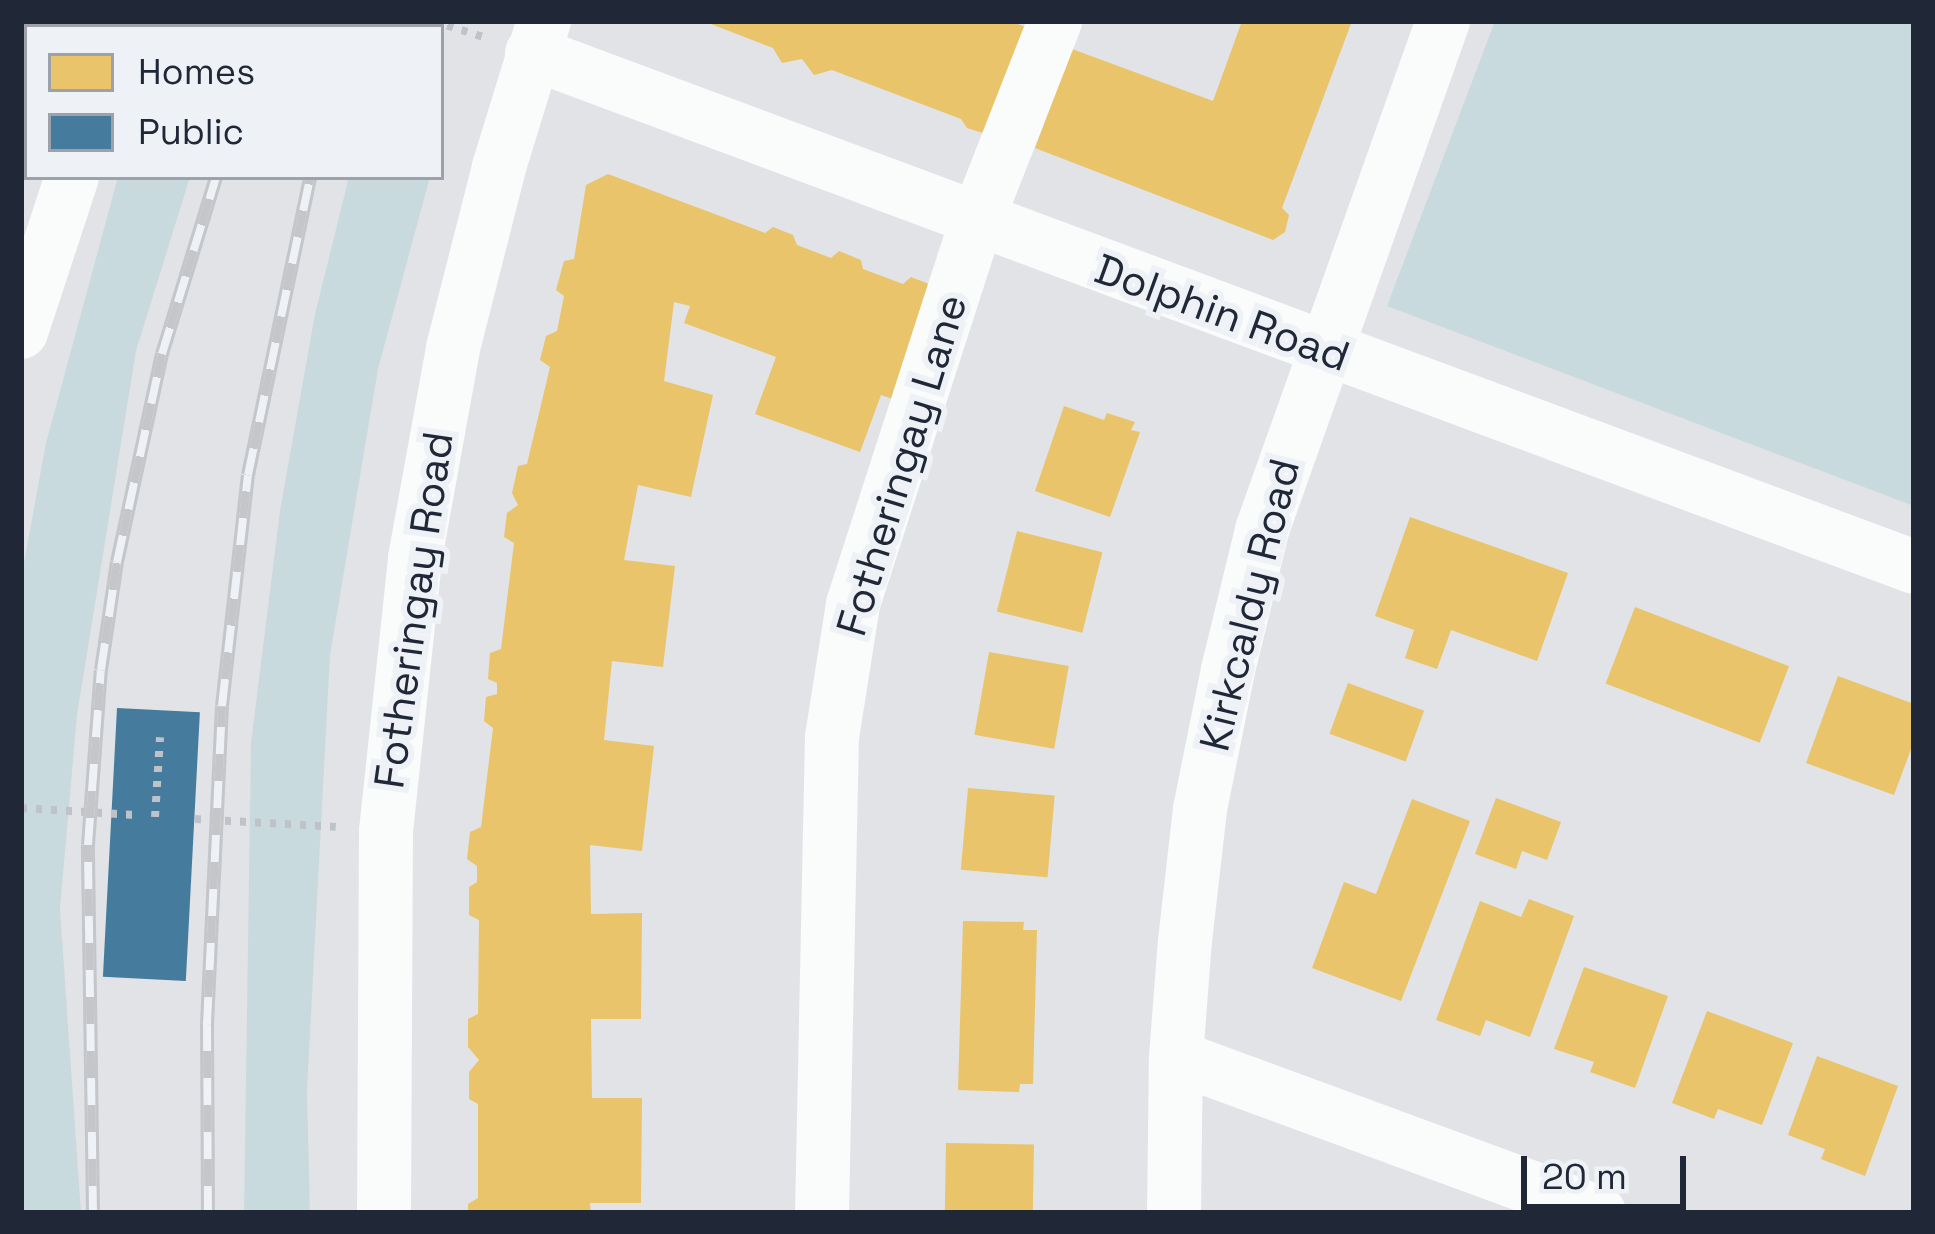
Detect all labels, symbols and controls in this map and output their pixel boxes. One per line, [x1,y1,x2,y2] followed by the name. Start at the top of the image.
[24,24,444,180] legend
[138,49,255,95] text: Homes
[138,109,244,155] text: Public
[1088,244,1356,382] street label: Dolphin Road
[826,288,978,642] street label: Fotheringay Lane
[364,428,464,792] street label: Fotheringay Road
[1189,454,1311,756] street label: Kirkcaldy Road
[1527,1132,1692,1206] scale bar
[1542,1154,1627,1200] text: 20 m

